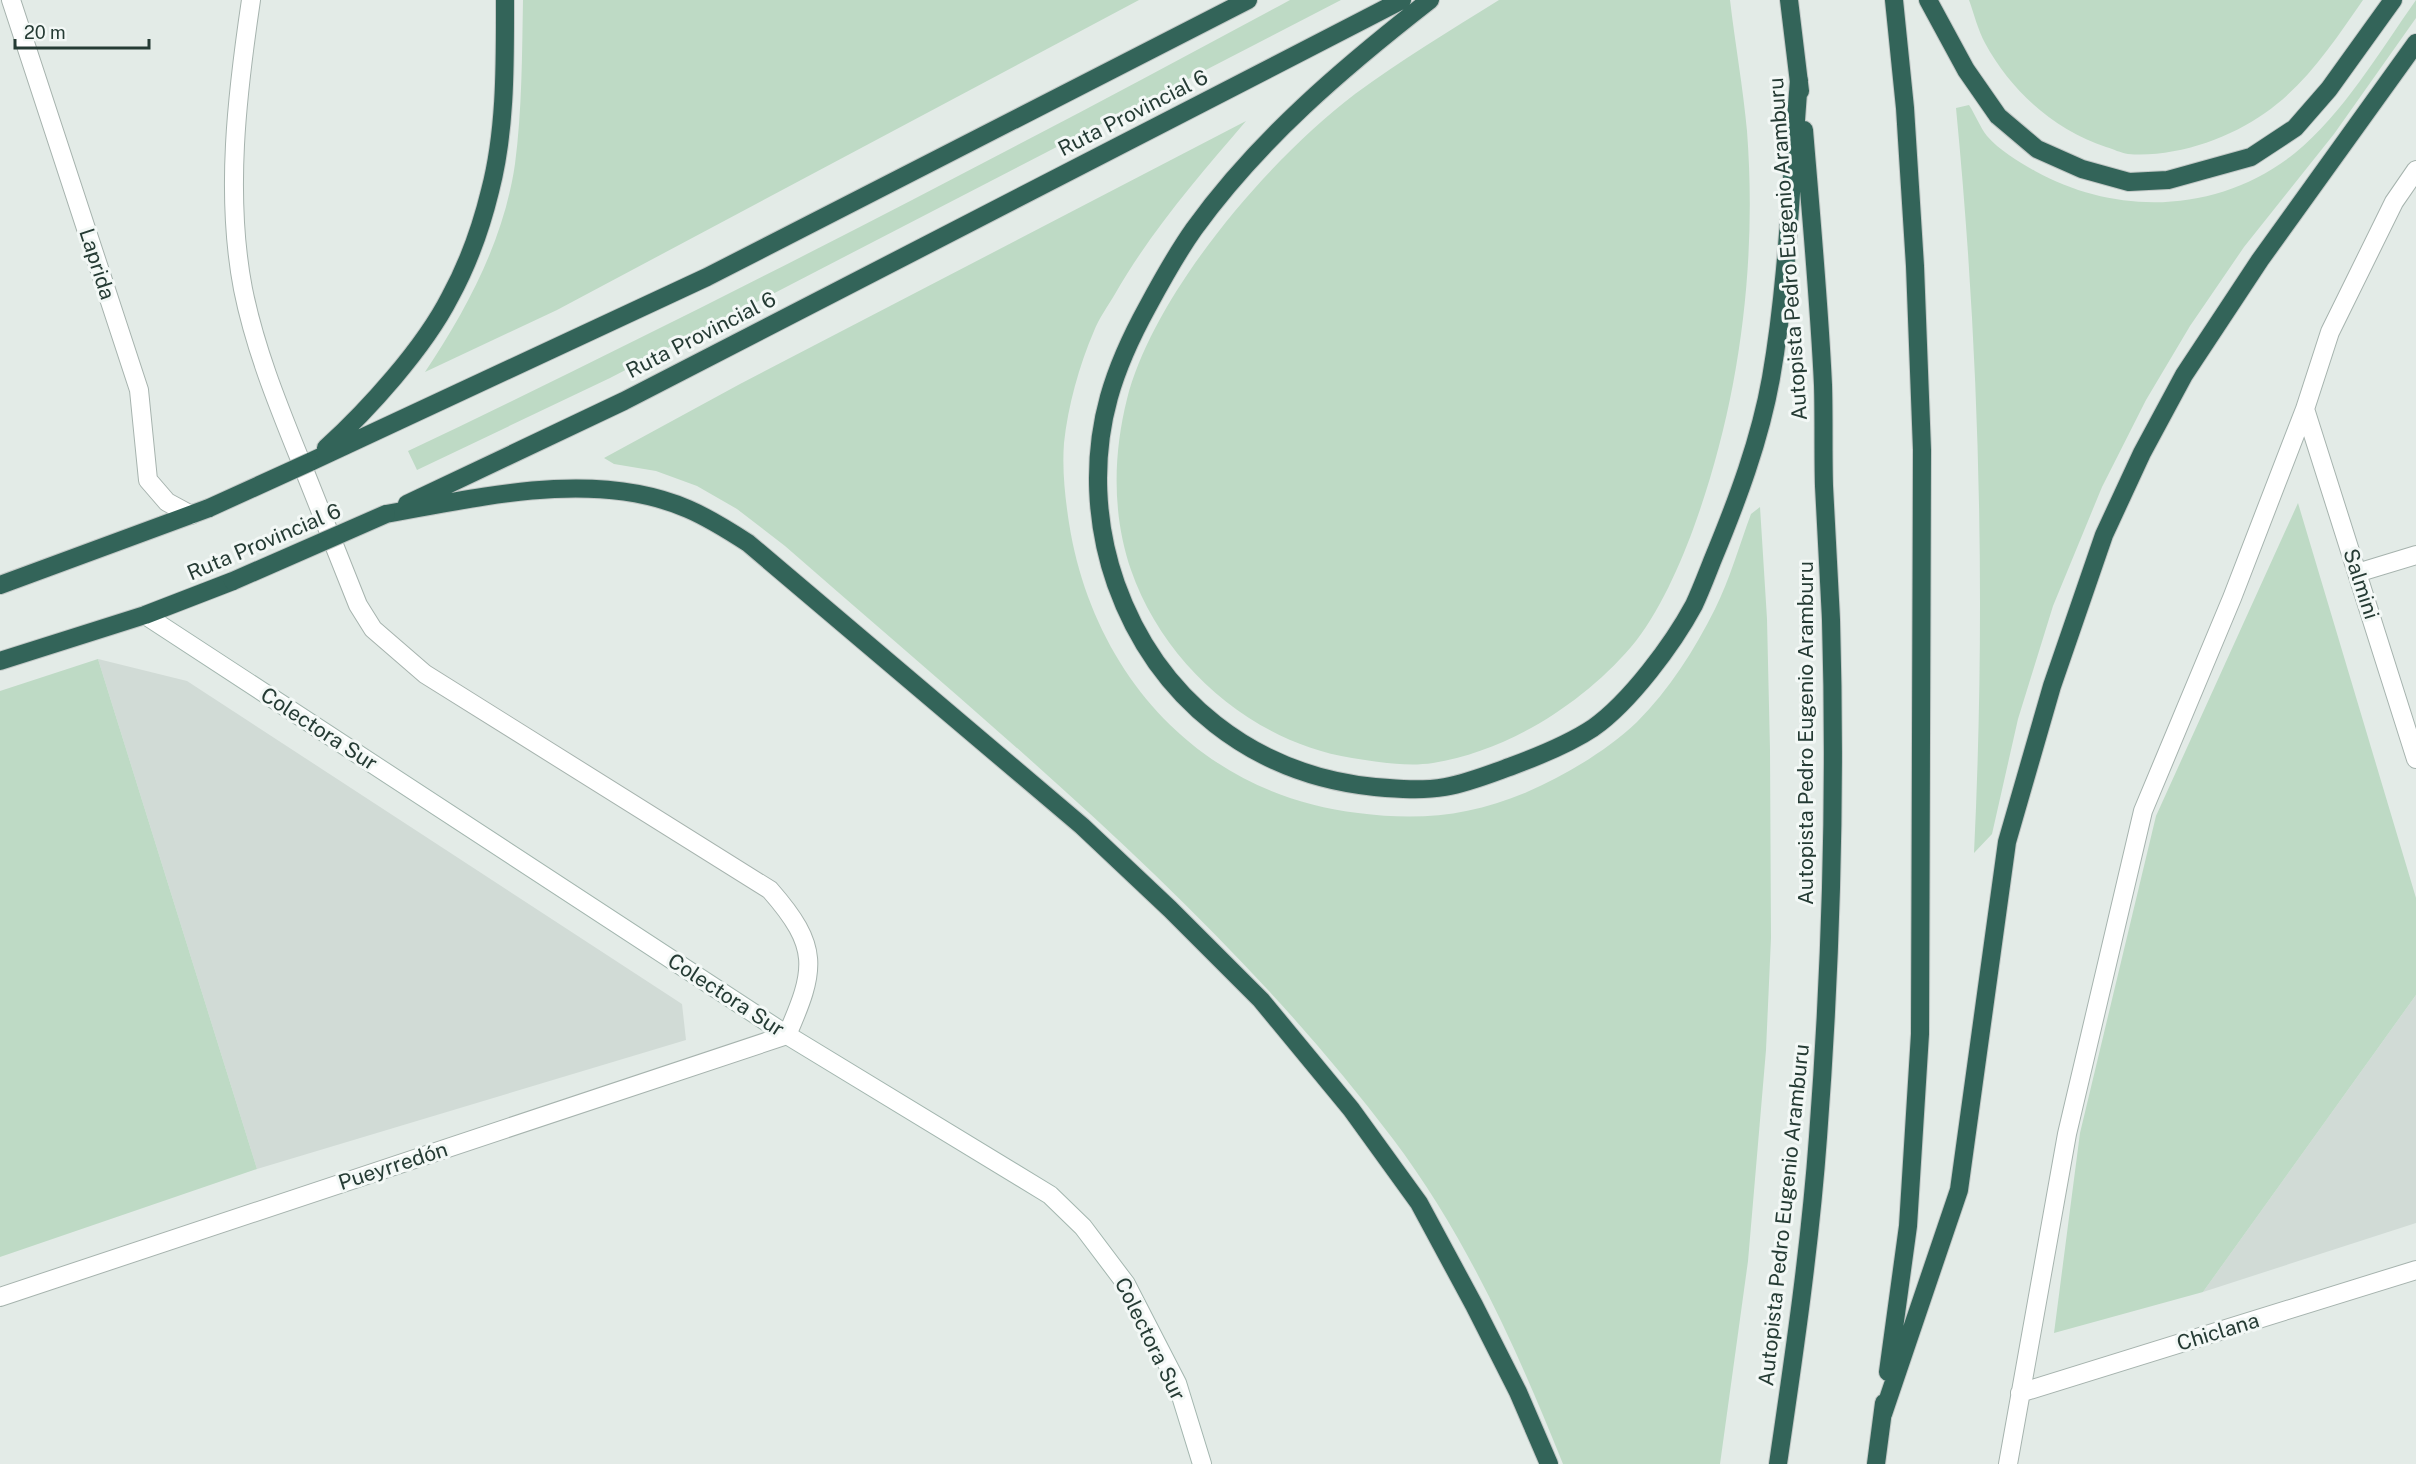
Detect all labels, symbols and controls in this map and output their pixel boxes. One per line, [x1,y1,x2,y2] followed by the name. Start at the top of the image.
[15,12,148,50] scale bar
[24,22,66,43] text: 20 m
[1054,64,1212,161] street label: Ruta Provincial 6
[1763,77,1812,421] street label: Autopista Pedro Eugenio Aramburu
[74,225,121,303] street label: Laprida
[622,286,780,383] street label: Ruta Provincial 6
[183,498,345,585] street label: Ruta Provincial 6
[2338,545,2385,622] street label: Salmini
[1793,561,1818,905] street label: Autopista Pedro Eugenio Aramburu
[256,682,382,776] street label: Colectora Sur
[663,948,789,1042] street label: Colectora Sur
[1753,1043,1814,1387] street label: Autopista Pedro Eugenio Aramburu
[335,1136,451,1195] street label: Pueyrredón
[1110,1273,1191,1404] street label: Colectora Sur
[2174,1307,2262,1356] street label: Chiclana

